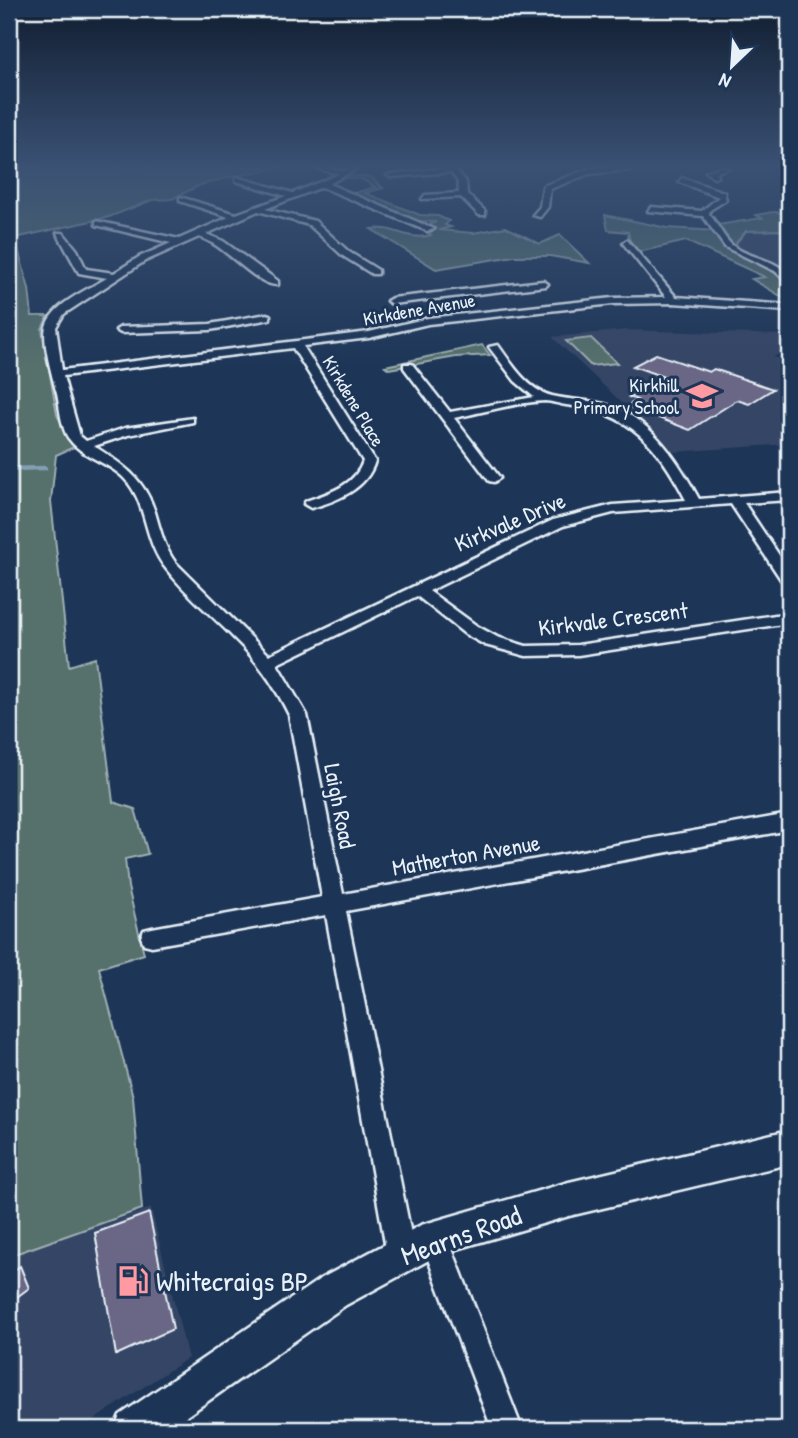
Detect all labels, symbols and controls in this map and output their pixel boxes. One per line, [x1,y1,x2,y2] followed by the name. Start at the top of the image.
[696,32,766,102] north arrow
[715,67,735,95] text: N
[361,286,477,332] street label: Kirkdene Avenue
[317,351,391,452] street label: Kirkdene Place
[574,372,680,420] place label: Kirkhill Primary School
[685,379,719,413] school or university icon: Kirkhill Primary School
[450,484,570,559] street label: Kirkvale Drive
[537,594,690,643] street label: Kirkvale Crescent
[317,761,364,851] street label: Laigh Road
[390,826,542,883] street label: Matherton Avenue
[396,1196,526,1274] street label: Mearns Road
[156,1262,308,1300] place label: Whitecraigs BP
[116,1264,150,1298] fuel station icon: Whitecraigs BP

